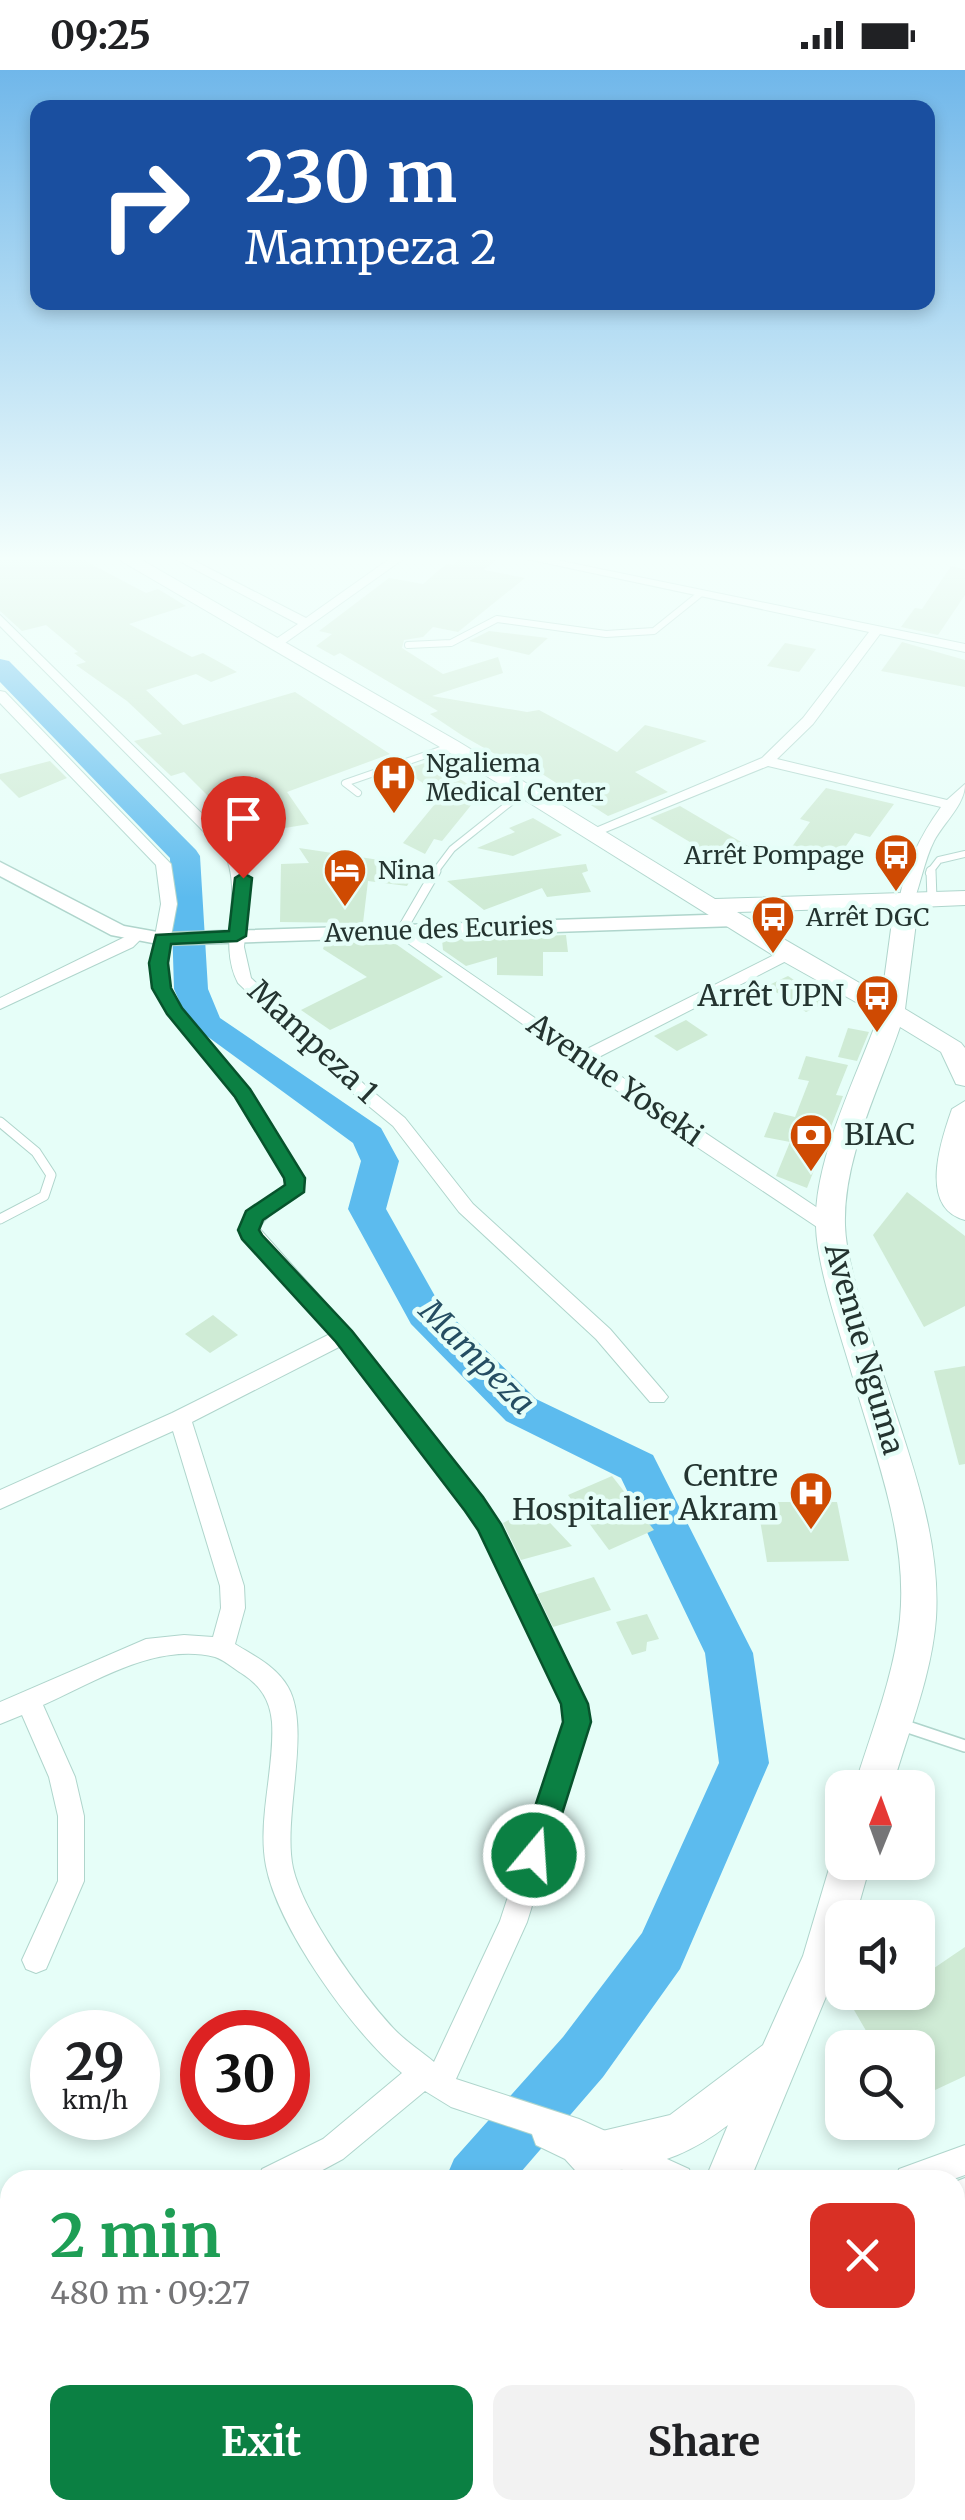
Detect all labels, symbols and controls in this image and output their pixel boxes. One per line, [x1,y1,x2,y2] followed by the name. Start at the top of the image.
[50,12,151,59] text: 09:25
[245,133,457,221] text: 230 m
[80,140,210,270] icon: right
[245,220,497,276] text: Mampeza 2
[426,747,606,808] place label: Ngaliema Medical Center
[371,754,417,815] hospital icon: Ngaliema Medical Center
[201,776,286,879] pin
[216,791,271,846] icon: arrive
[873,832,919,893] bus stop icon: Arrêt Pompage
[683,839,864,871] place label: Arrêt Pompage
[322,847,368,908] hotel icon: Nina
[378,854,435,886] place label: Nina
[750,894,796,955] bus stop icon: Arrêt DGC
[805,901,930,933] place label: Arrêt DGC
[323,909,554,949] street label: Avenue des Ecuries
[241,972,387,1111] street label: Mampeza 1
[854,973,900,1034] bus stop icon: Arrêt UPN
[697,976,844,1014] place label: Arrêt UPN
[519,1004,711,1154] street label: Avenue Yoseki
[788,1112,834,1173] bank icon: BIAC
[844,1115,915,1153] place label: BIAC
[816,1238,913,1459] street label: Avenue Nguma
[410,1290,543,1423] water label: Mampeza
[512,1456,778,1528] place label: Centre Hospitalier Akram
[788,1470,834,1531] hospital icon: Centre Hospitalier Akram
[825,1770,935,1880] north arrow
[825,1770,935,2140] map controls
[482,1803,586,1907] position arrow
[825,1900,935,2010] button: sound
[180,2010,310,2140] speed limit sign: 30
[825,2030,935,2140] button: search
[65,2031,125,2094] text: 29
[62,2084,128,2116] text: km/h
[50,2198,221,2273] text: 2 min
[810,2203,915,2308] button: close
[50,2273,250,2313] text: 480 m · 09:27
[50,2385,473,2500] button: Exit
[493,2385,915,2500] button: Share

